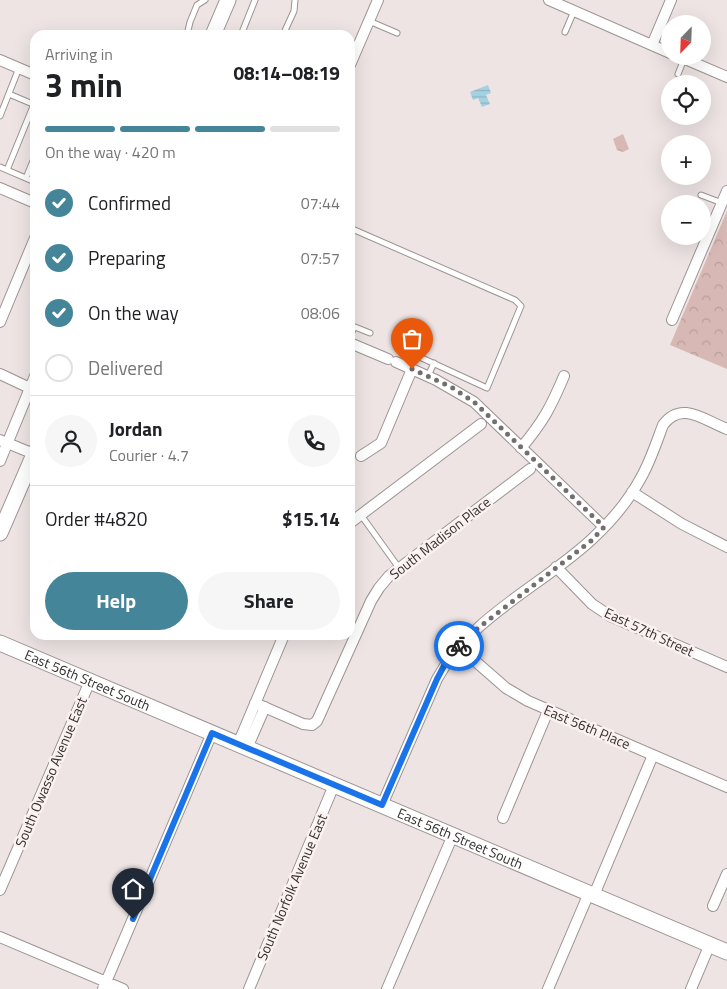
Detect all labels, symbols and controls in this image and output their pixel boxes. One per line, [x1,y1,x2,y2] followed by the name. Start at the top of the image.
[661,15,711,65] north arrow
[661,15,711,245] map controls
[45,42,113,66] text: Arriving in
[233,58,340,87] text: 08:14–08:19
[45,61,123,109] text: 3 min
[661,75,711,125] button: locate
[661,135,711,185] button: +
[45,140,176,164] text: On the way · 420 m
[88,188,171,217] text: Confirmed
[45,189,73,217] icon: check
[301,191,340,215] text: 07:44
[661,195,711,245] button: −
[88,243,165,272] text: Preparing
[45,244,73,272] icon: check
[301,246,340,270] text: 07:57
[88,298,179,327] text: On the way
[45,299,73,327] icon: check
[301,301,340,325] text: 08:06
[391,318,433,369] pin
[398,325,426,353] icon: bag
[88,353,163,382] text: Delivered
[109,414,162,443] text: Jordan
[45,415,97,467] button: person
[288,415,340,467] button: phone
[109,443,189,467] text: Courier · 4.7
[385,491,495,584] street label: South Madison Place
[45,504,147,533] text: Order #4820
[282,504,340,533] text: $15.14
[45,572,188,630] button: Help
[198,572,340,630] button: Share
[601,602,697,661] street label: East 57th Street
[434,621,484,671] courier
[445,632,473,660] icon: bike
[22,644,154,716] street label: East 56th Street South
[9,693,92,850] street label: South Owasso Avenue East
[541,699,634,754] street label: East 56th Place
[394,802,526,874] street label: East 56th Street South
[251,810,332,963] street label: South Norfolk Avenue East
[112,868,154,919] pin
[119,875,147,903] icon: home

